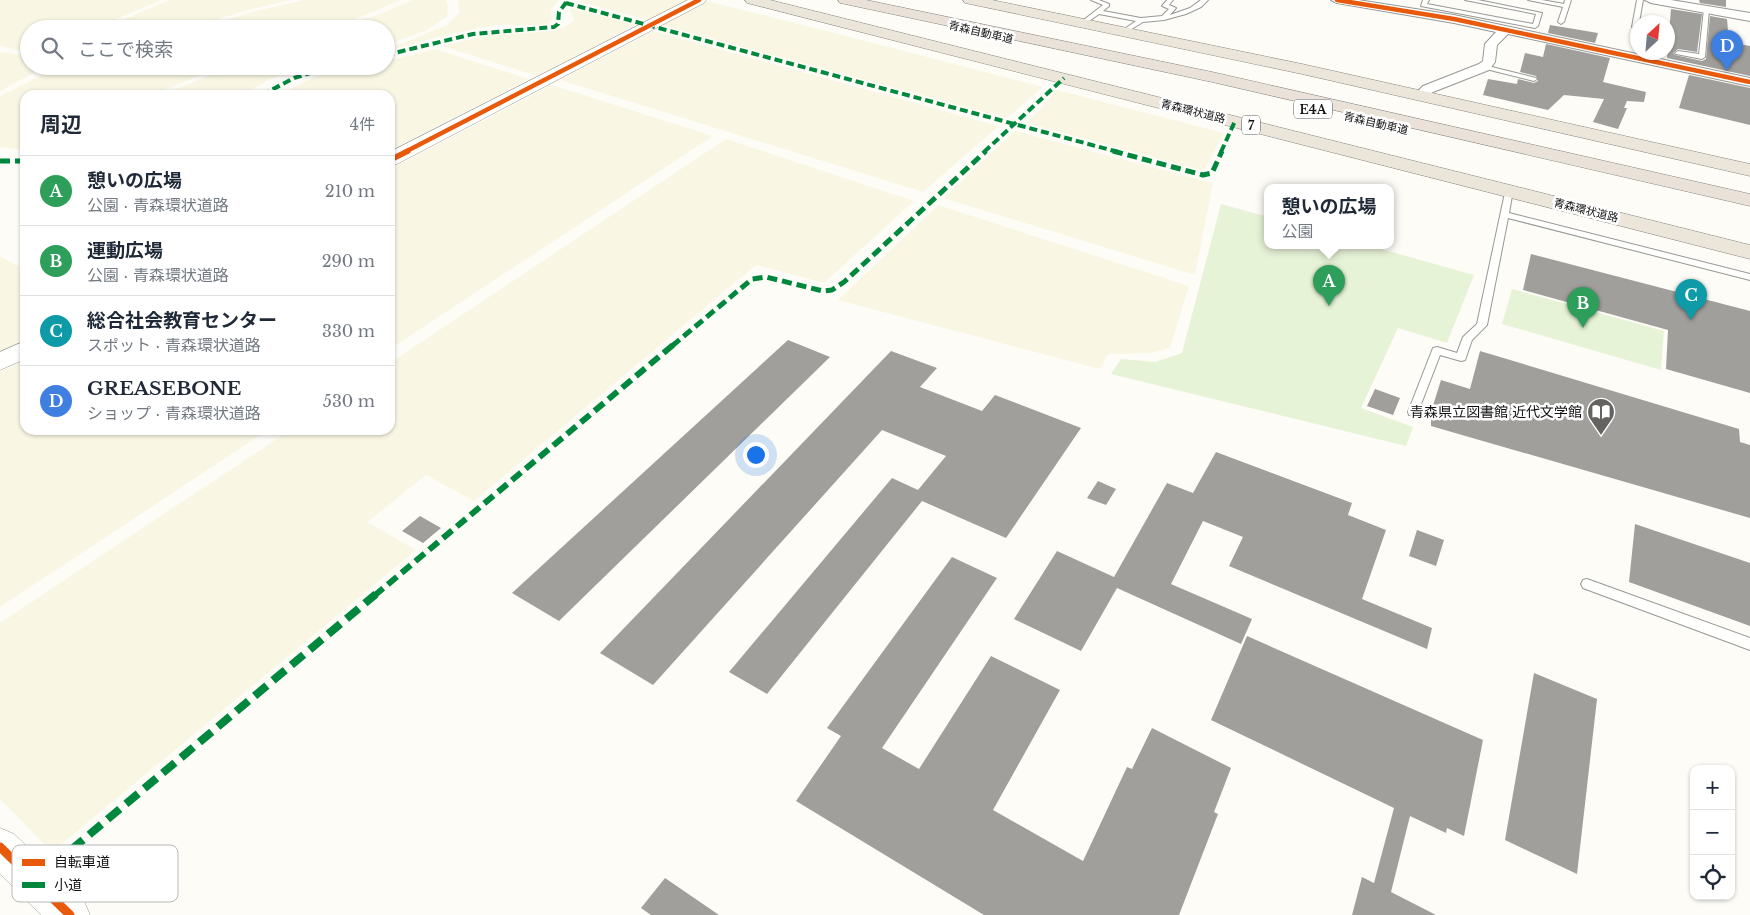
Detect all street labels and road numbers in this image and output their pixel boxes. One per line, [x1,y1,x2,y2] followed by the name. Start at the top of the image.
[947,18,1015,46] street label: 青森自動車道
[1159,96,1227,126] street label: 青森環状道路
[1294,100,1332,118] road number: E4A
[1342,109,1410,137] street label: 青森自動車道
[1242,116,1260,134] road number: 7
[1552,195,1620,225] street label: 青森環状道路

